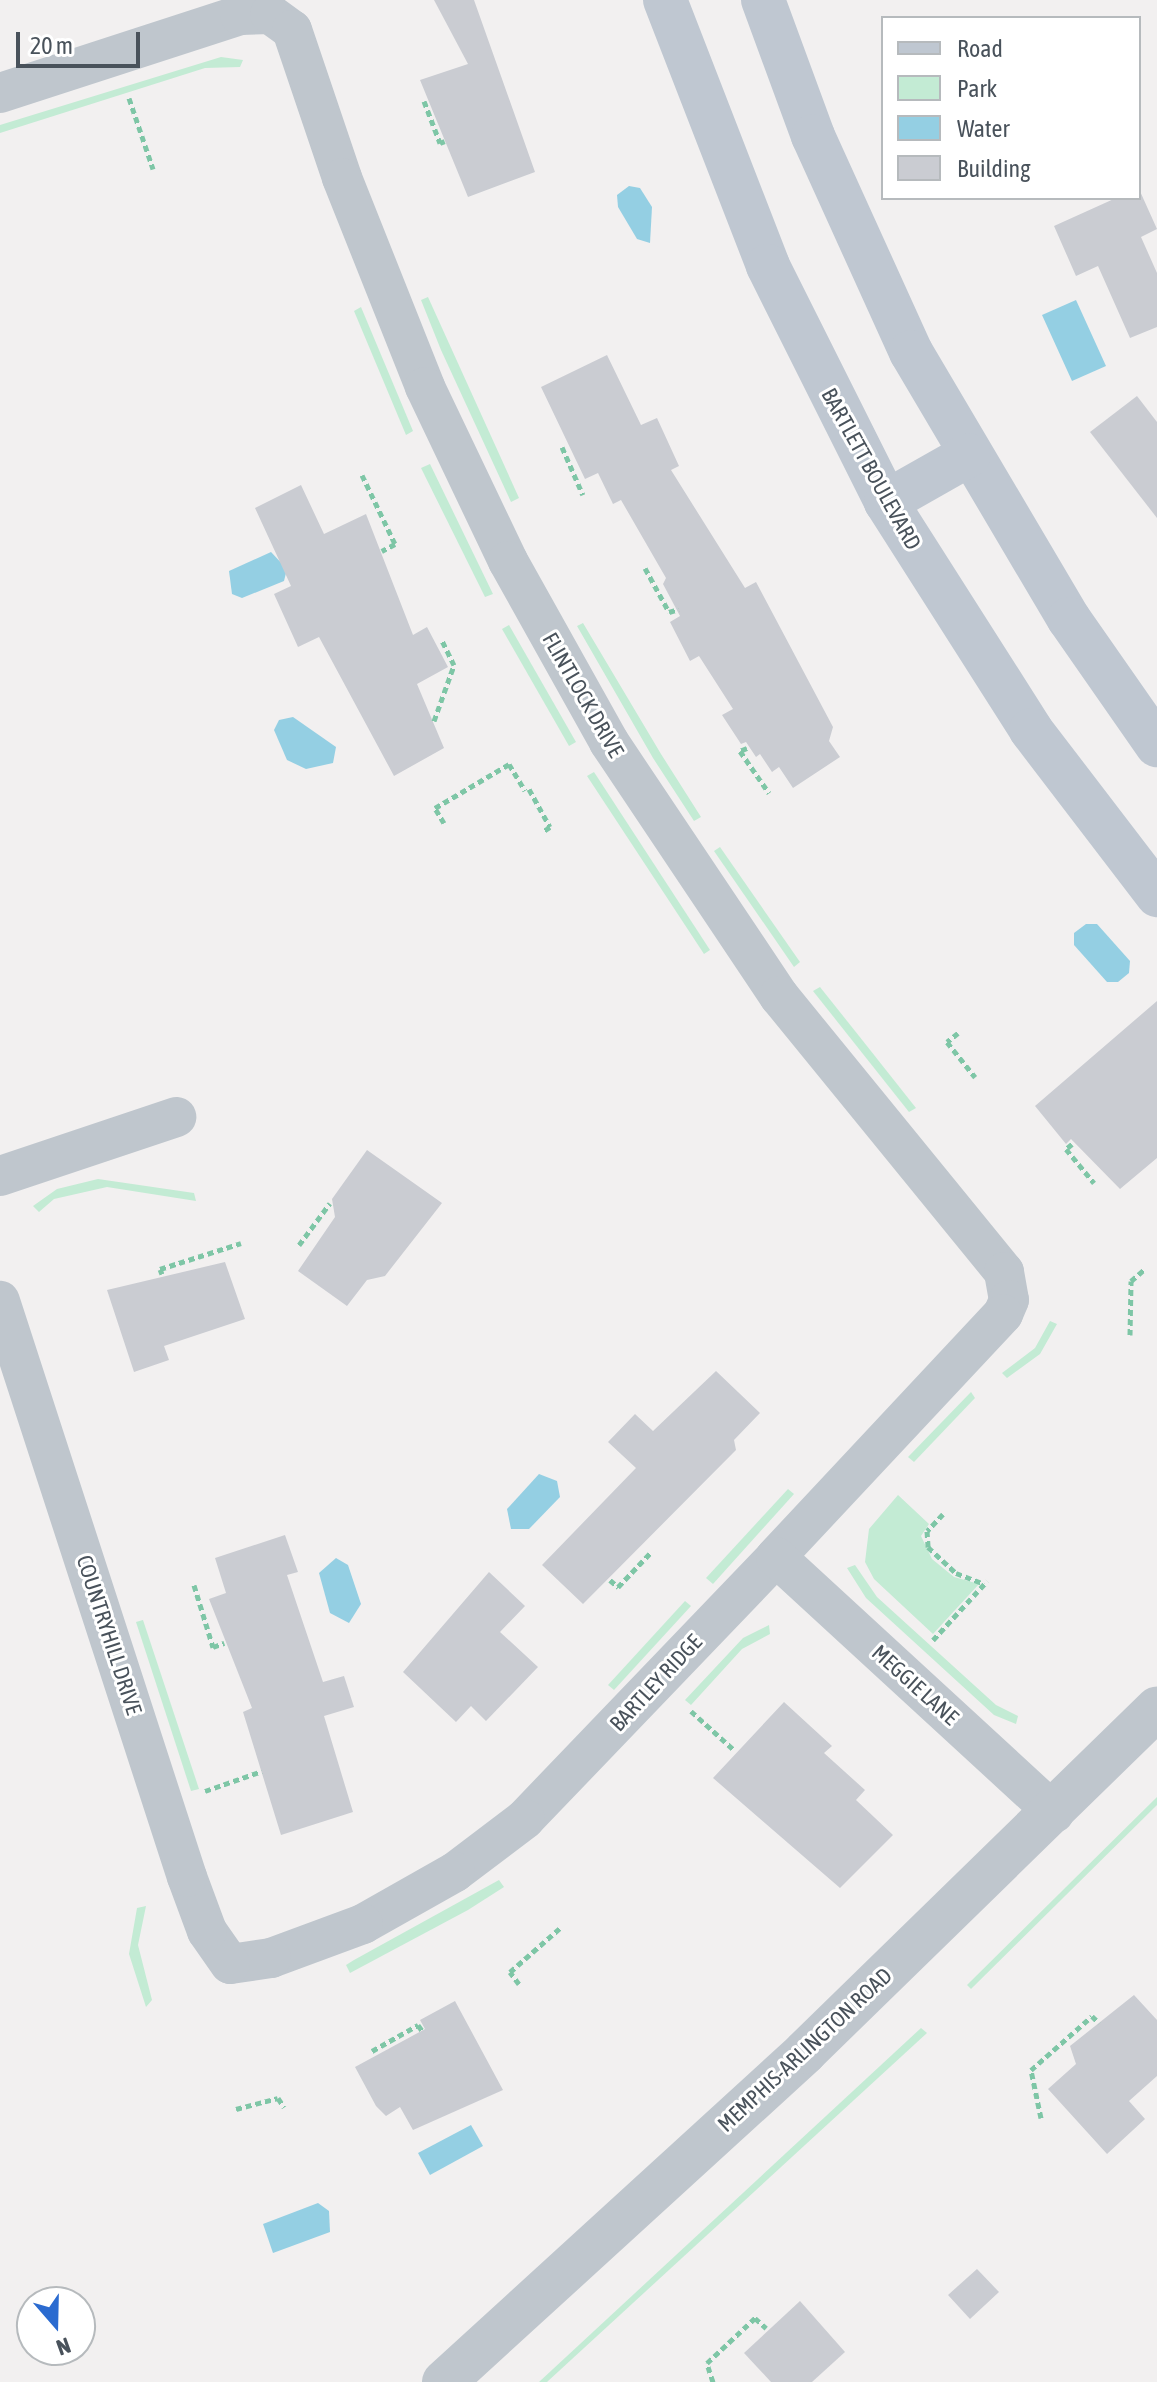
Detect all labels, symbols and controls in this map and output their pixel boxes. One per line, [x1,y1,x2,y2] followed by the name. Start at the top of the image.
[20,16,144,66] scale bar
[881,16,1141,200] legend
[30,32,73,59] text: 20 m
[957,35,1003,62] text: Road
[957,75,997,102] text: Park
[957,115,1010,142] text: Water
[957,155,1030,182] text: Building
[816,384,926,554] street label: BARTLETT BOULEVARD
[537,628,629,762] street label: FLINTLOCK DRIVE
[71,1552,147,1718] street label: COUNTRYHILL DRIVE
[605,1629,707,1737] street label: BARTLEY RIDGE
[866,1639,964,1731] street label: MEGGIE LANE
[713,1963,897,2137] street label: MEMPHIS-ARLINGTON ROAD
[16,2286,96,2366] north arrow
[53,2332,74,2361] text: N

